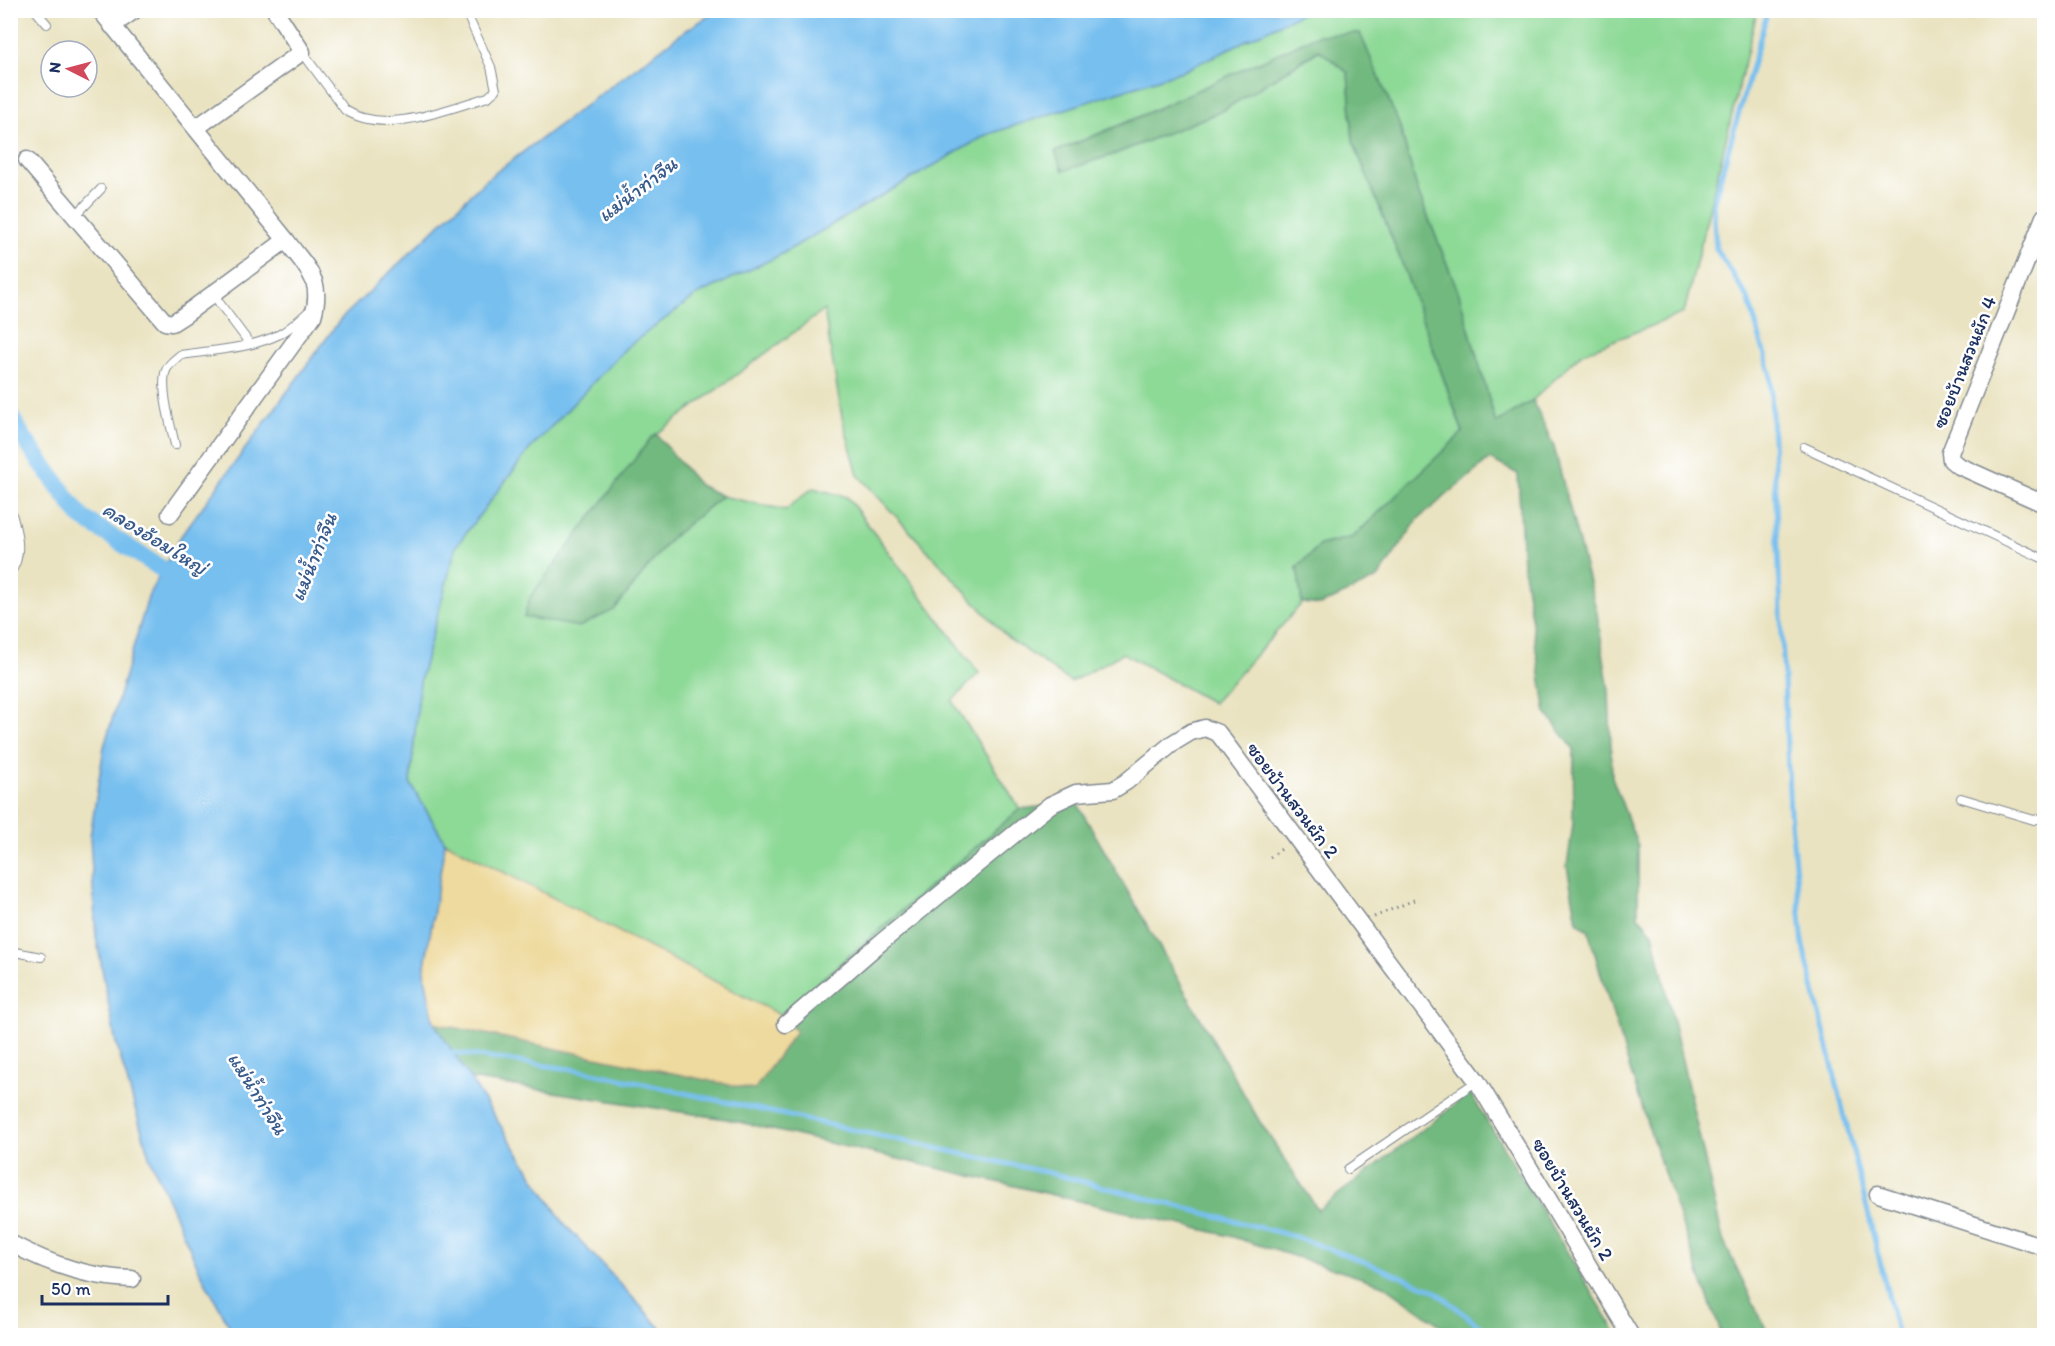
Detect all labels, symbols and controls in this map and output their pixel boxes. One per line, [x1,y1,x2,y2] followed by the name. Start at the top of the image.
[39,39,99,99] north arrow
[45,61,65,74] text: N
[592,151,682,227] water label: แม่น้ำท่าจีน
[1927,292,2001,432] street label: ซอยบ้านสวนผัก 4
[98,496,214,582] water label: คลองอ้อมใหญ่
[284,509,342,605] water label: แม่น้ำท่าจีน
[1242,737,1345,863] street label: ซอยบ้านสวนผัก 2
[223,1047,294,1140] water label: แม่น้ำท่าจีน
[1527,1133,1619,1265] street label: ซอยบ้านสวนผัก 2
[42,1268,168,1306] scale bar
[51,1278,91,1300] text: 50 m

